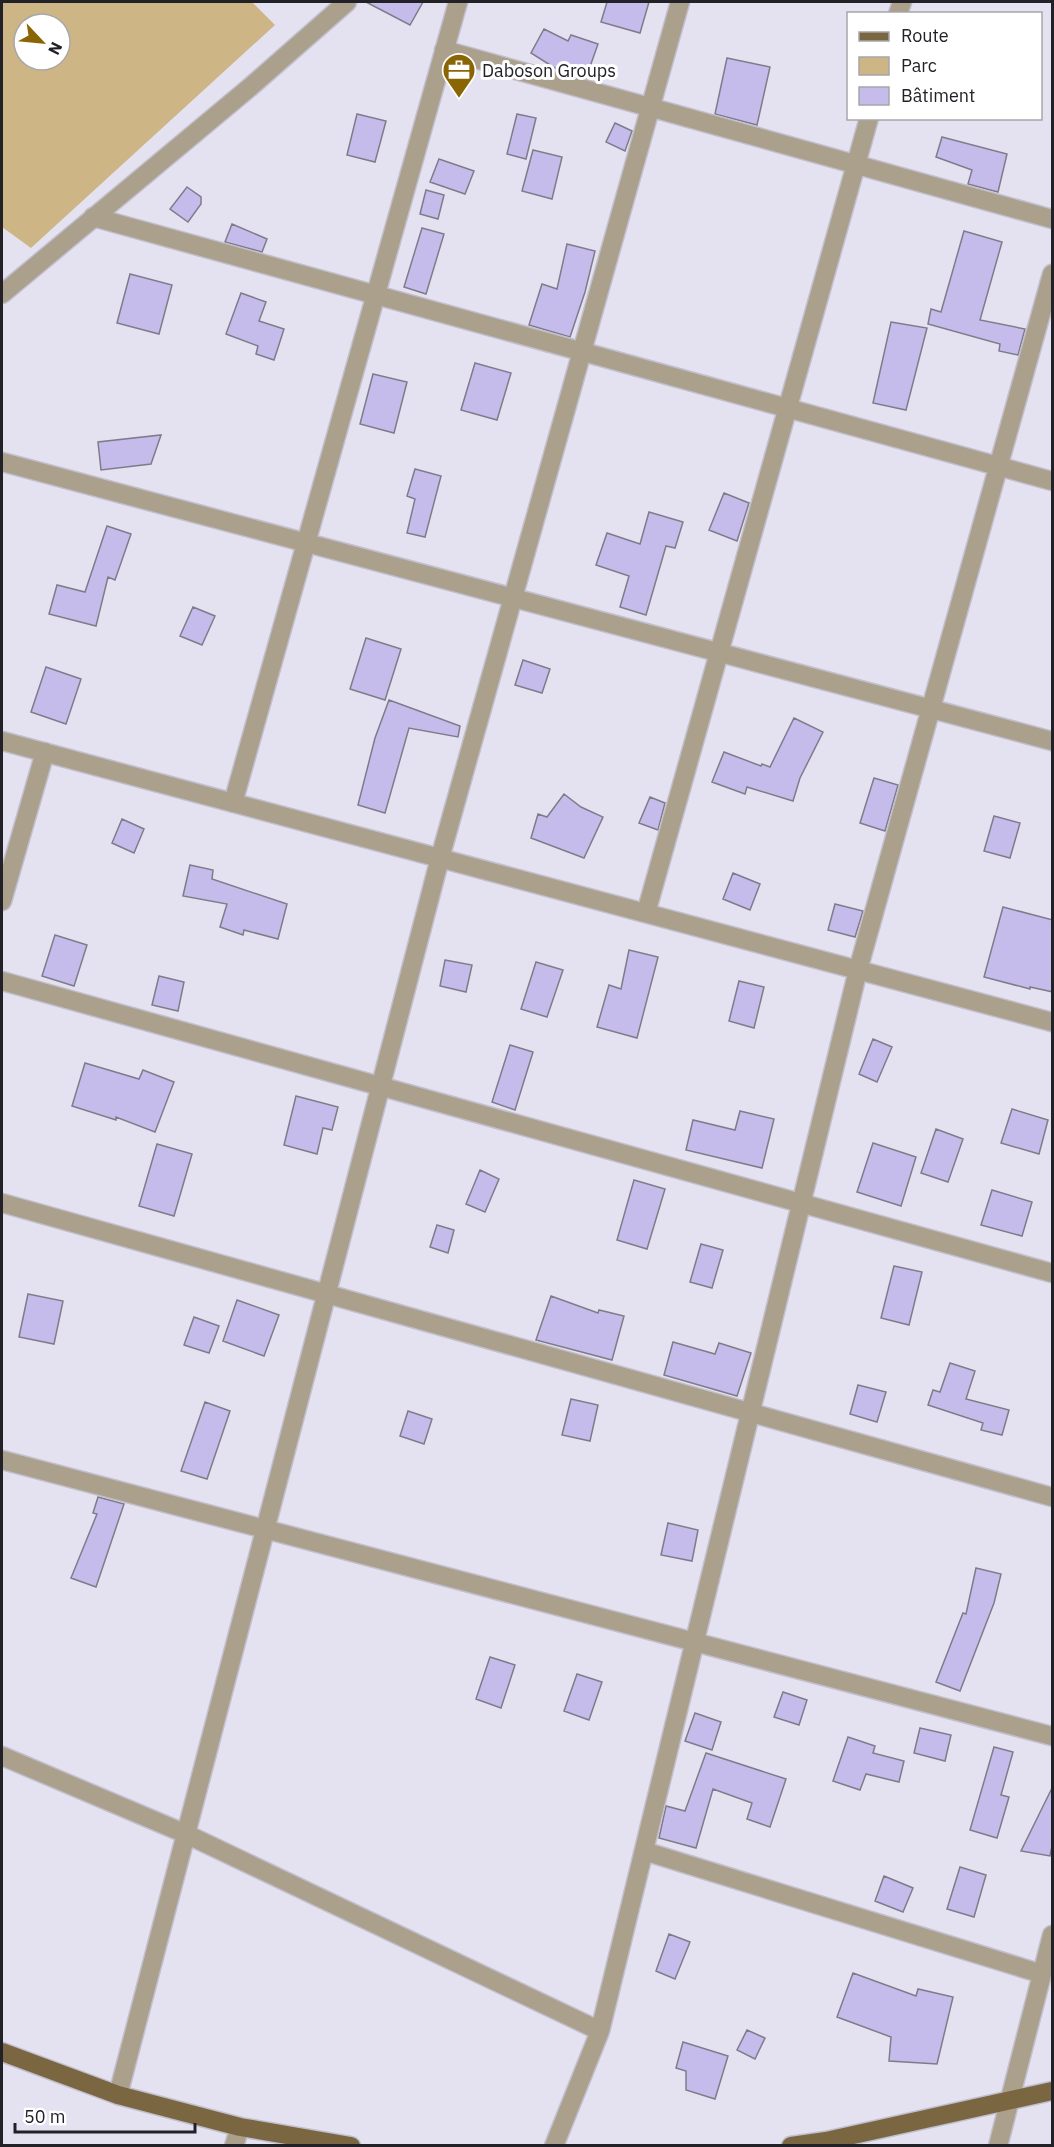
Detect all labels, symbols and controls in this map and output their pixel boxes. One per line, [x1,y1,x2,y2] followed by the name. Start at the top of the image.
[12,12,72,72] north arrow
[847,12,1042,120] legend
[901,24,949,47] text: Route
[44,39,67,58] text: N
[441,52,477,99] office icon: Daboson Groups
[901,54,937,77] text: Parc
[482,59,616,82] place label: Daboson Groups
[901,84,975,107] text: Bâtiment
[15,2096,195,2134] scale bar
[24,2105,66,2128] text: 50 m

